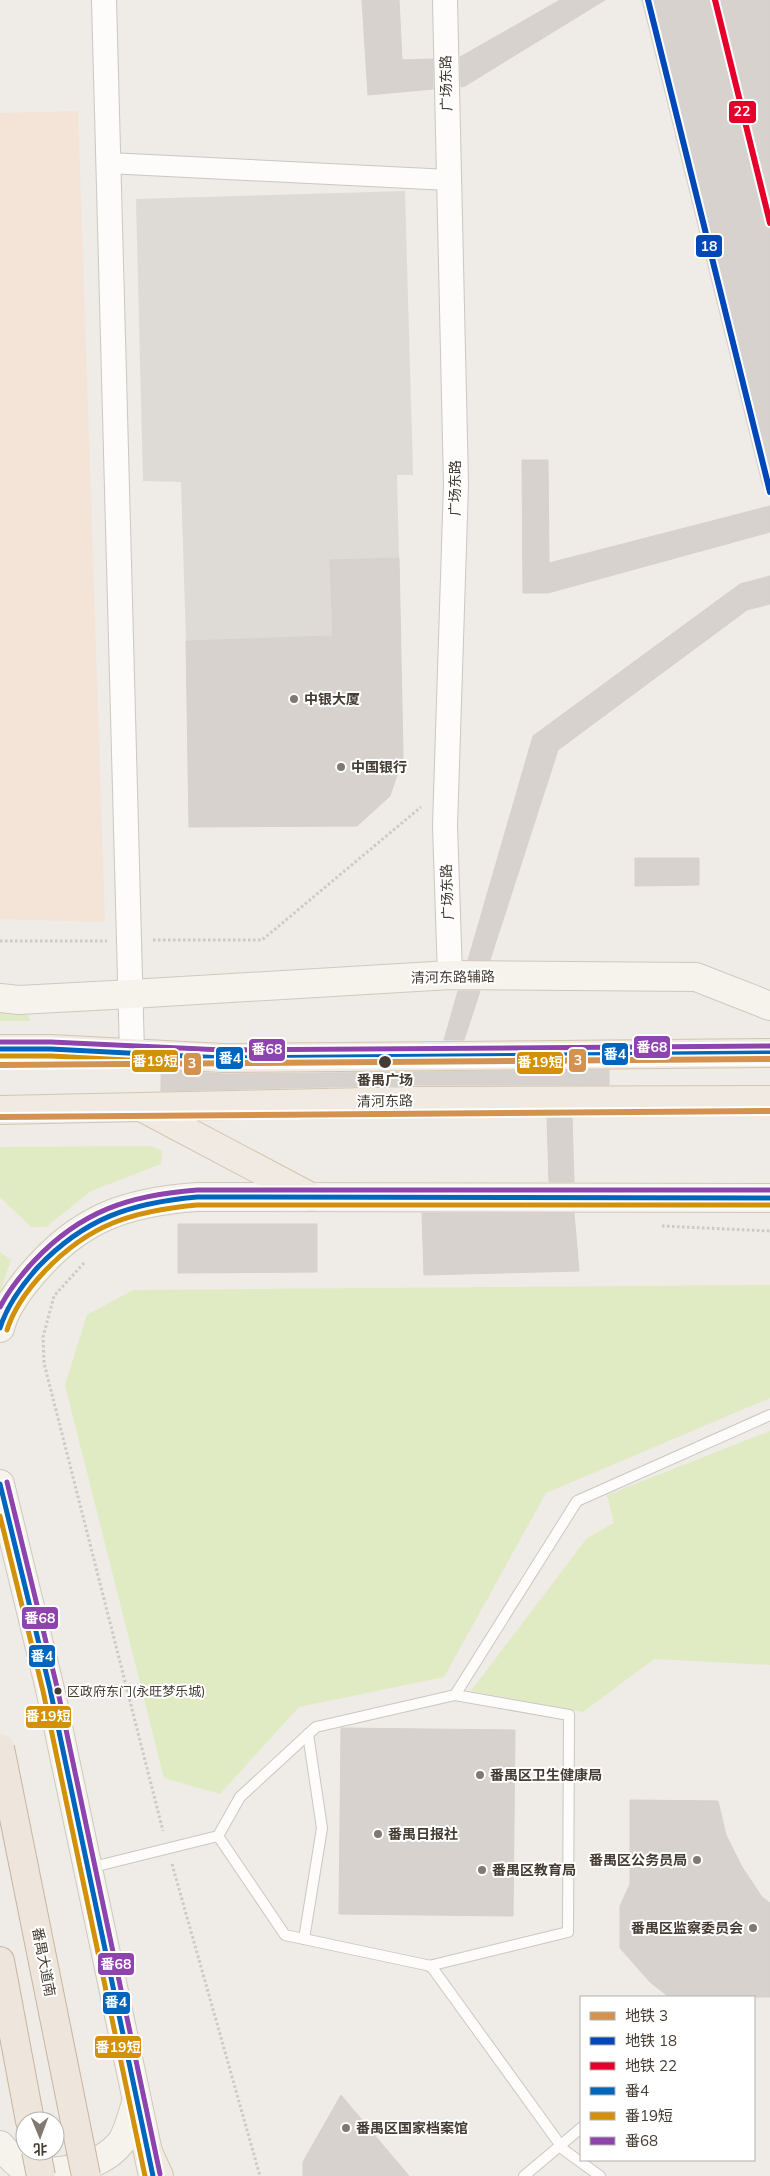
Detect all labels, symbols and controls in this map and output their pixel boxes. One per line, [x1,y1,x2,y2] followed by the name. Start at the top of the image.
[437,55,455,111] street label: 广场东路
[728,100,757,124] line badge: 22
[734,102,750,120] text: 22
[695,234,723,258] line badge: 18
[701,237,717,255] text: 18
[446,460,464,516] street label: 广场东路
[304,690,360,708] place label: 中银大厦
[288,693,300,705] marker: 中银大厦
[351,758,407,776] place label: 中国银行
[335,761,347,773] marker: 中国银行
[437,864,457,920] street label: 广场东路
[411,967,495,987] street label: 清河东路辅路
[633,1035,671,1059] line badge: 番68
[248,1038,286,1062] line badge: 番68
[637,1038,667,1056] text: 番68
[252,1040,282,1058] text: 番68
[601,1042,629,1066] line badge: 番4
[604,1045,627,1063] text: 番4
[215,1046,244,1070] line badge: 番4
[568,1048,587,1073] line badge: 3
[131,1049,179,1073] line badge: 番19短
[219,1049,242,1067] text: 番4
[516,1051,564,1075] line badge: 番19短
[574,1051,582,1069] text: 3
[133,1052,177,1070] text: 番19短
[183,1052,202,1076] line badge: 3
[518,1053,562,1071] text: 番19短
[188,1054,196,1072] text: 3
[377,1054,393,1070] marker: 番禺广场
[357,1071,413,1089] place label: 番禺广场
[357,1092,413,1110] street label: 清河东路
[21,1606,59,1630] line badge: 番68
[25,1609,55,1627] text: 番68
[28,1644,56,1668] line badge: 番4
[31,1647,54,1665] text: 番4
[67,1683,205,1699] place label: 区政府东门(永旺梦乐城)
[53,1686,63,1696] marker: 区政府东门(永旺梦乐城)
[25,1705,72,1729] line badge: 番19短
[26,1707,70,1725] text: 番19短
[490,1766,602,1784] place label: 番禺区卫生健康局
[474,1769,486,1781] marker: 番禺区卫生健康局
[388,1825,458,1843] place label: 番禺日报社
[372,1828,384,1840] marker: 番禺日报社
[589,1851,687,1869] place label: 番禺区公务员局
[691,1854,703,1866] marker: 番禺区公务员局
[492,1861,576,1879] place label: 番禺区教育局
[476,1864,488,1876] marker: 番禺区教育局
[631,1919,743,1937] place label: 番禺区监察委员会
[747,1922,759,1934] marker: 番禺区监察委员会
[28,1926,60,1998] street label: 番禺大道南
[97,1952,135,1976] line badge: 番68
[101,1955,131,1973] text: 番68
[102,1991,131,2015] line badge: 番4
[105,1993,128,2011] text: 番4
[580,1996,755,2161] legend
[625,2006,668,2025] text: 地铁 3
[625,2031,677,2050] text: 地铁 18
[94,2035,142,2059] line badge: 番19短
[96,2038,140,2056] text: 番19短
[625,2056,677,2075] text: 地铁 22
[625,2081,649,2100] text: 番4
[625,2106,673,2125] text: 番19短
[15,2111,65,2161] north arrow
[356,2119,468,2137] place label: 番禺区国家档案馆
[340,2122,352,2134] marker: 番禺区国家档案馆
[625,2131,658,2150] text: 番68
[33,2140,47,2158] text: 北

